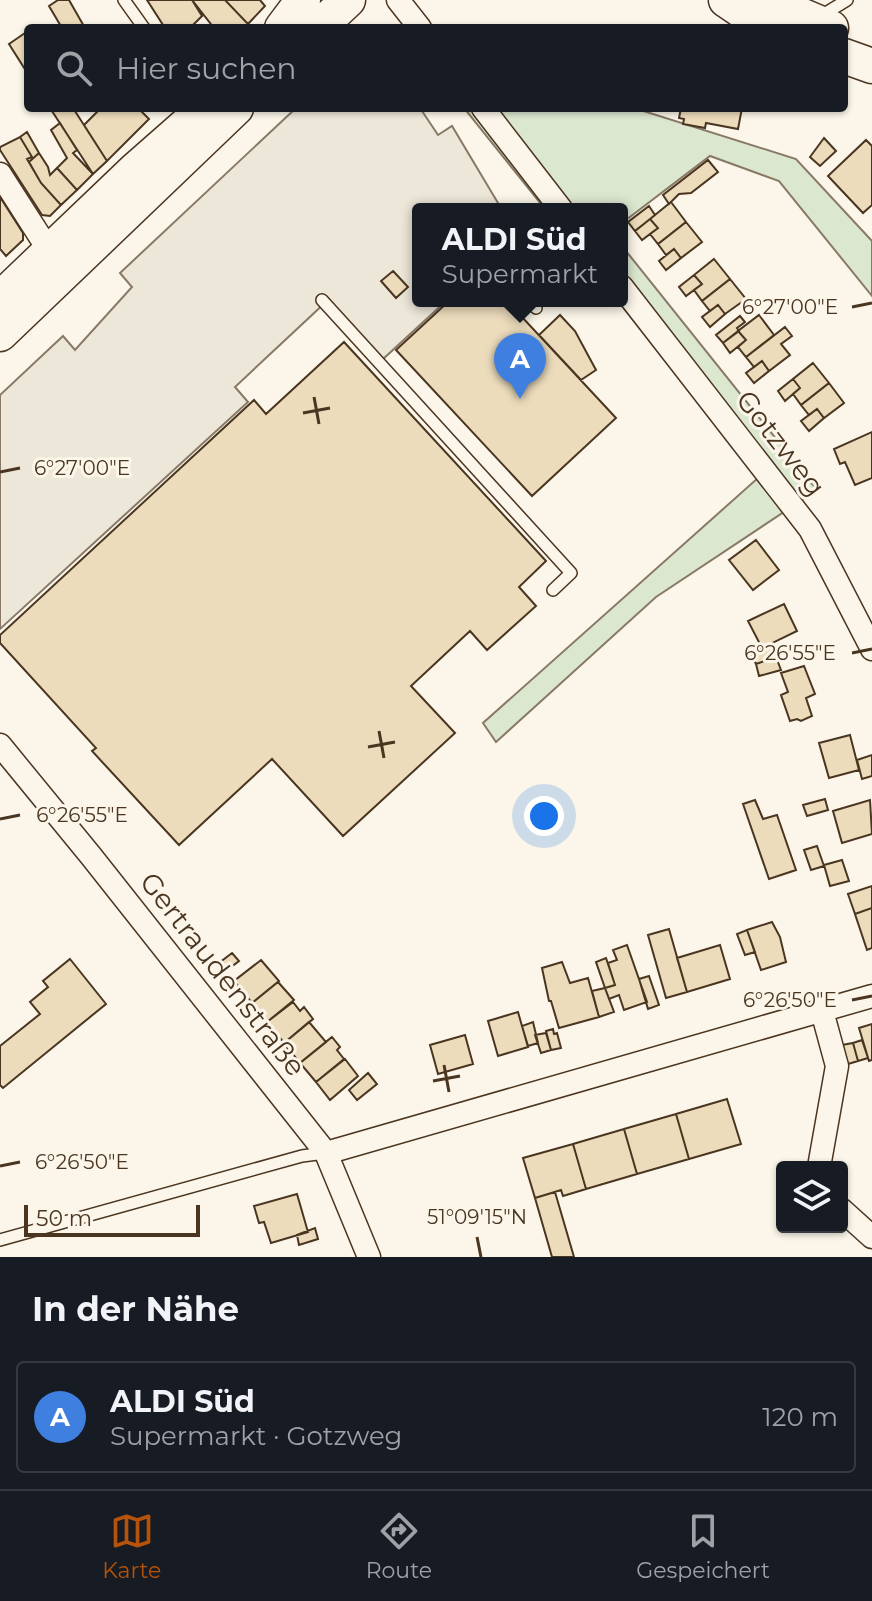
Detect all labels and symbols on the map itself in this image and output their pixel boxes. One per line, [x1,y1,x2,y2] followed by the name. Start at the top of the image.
[742,295,838,319] text: 6°27'00"E
[494,333,546,399] pin: A
[729,383,833,503] street label: Gotzweg
[34,456,130,480] text: 6°27'00"E
[744,641,836,665] text: 6°26'55"E
[524,796,564,836] your location
[36,803,128,827] text: 6°26'55"E
[133,865,313,1083] street label: Gertraudenstraße
[743,988,837,1012] text: 6°26'50"E
[35,1150,129,1174] text: 6°26'50"E
[24,1201,200,1237] scale bar
[427,1205,527,1229] text: 51°09'15"N

